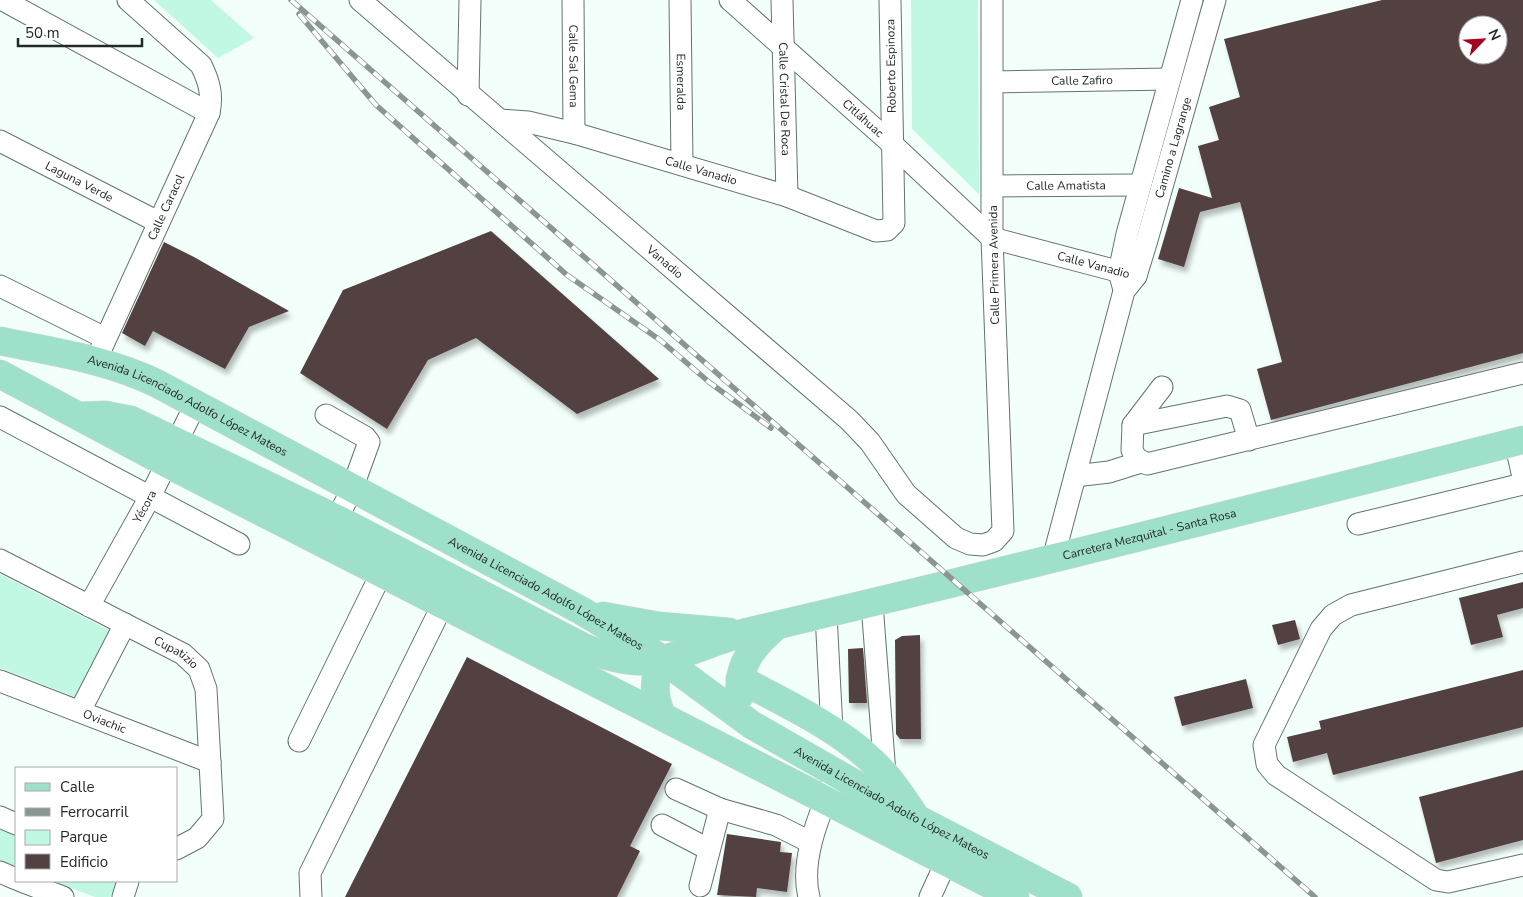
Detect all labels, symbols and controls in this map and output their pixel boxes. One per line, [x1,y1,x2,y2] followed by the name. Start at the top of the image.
[18,15,141,47] scale bar
[1458,15,1508,65] north arrow
[882,19,900,113] street label: Roberto Espinoza
[25,23,60,43] text: 50 m
[565,24,582,108] street label: Calle Sal Gema
[1484,26,1505,43] text: N
[775,42,794,156] street label: Calle Cristal De Roca
[673,53,689,111] street label: Esmeralda
[1051,72,1113,89] street label: Calle Zafiro
[839,95,888,141] street label: Citláhuac
[1151,95,1195,200] street label: Camino a Lagrange
[663,152,739,189] street label: Calle Vanadio
[42,157,116,206] street label: Laguna Verde
[144,171,188,243] street label: Calle Caracol
[1026,177,1106,194] street label: Calle Amatista
[985,205,1003,325] street label: Calle Primera Avenida
[642,241,687,282] street label: Vanadio
[1055,248,1132,282] street label: Calle Vanadio
[86,351,291,460] street label: Avenida Licenciado Adolfo López Mateos
[129,487,160,527] street label: Yécora
[1061,505,1238,564] street label: Carretera Mezquital - Santa Rosa
[445,533,647,654] street label: Avenida Licenciado Adolfo López Mateos
[151,632,202,673] street label: Cupatizio
[80,706,129,737] street label: Oviachic
[791,743,992,863] street label: Avenida Licenciado Adolfo López Mateos
[15,767,178,882] legend
[60,777,95,797] text: Calle
[60,802,129,822] text: Ferrocarril
[60,827,108,847] text: Parque
[60,852,108,872] text: Edificio

